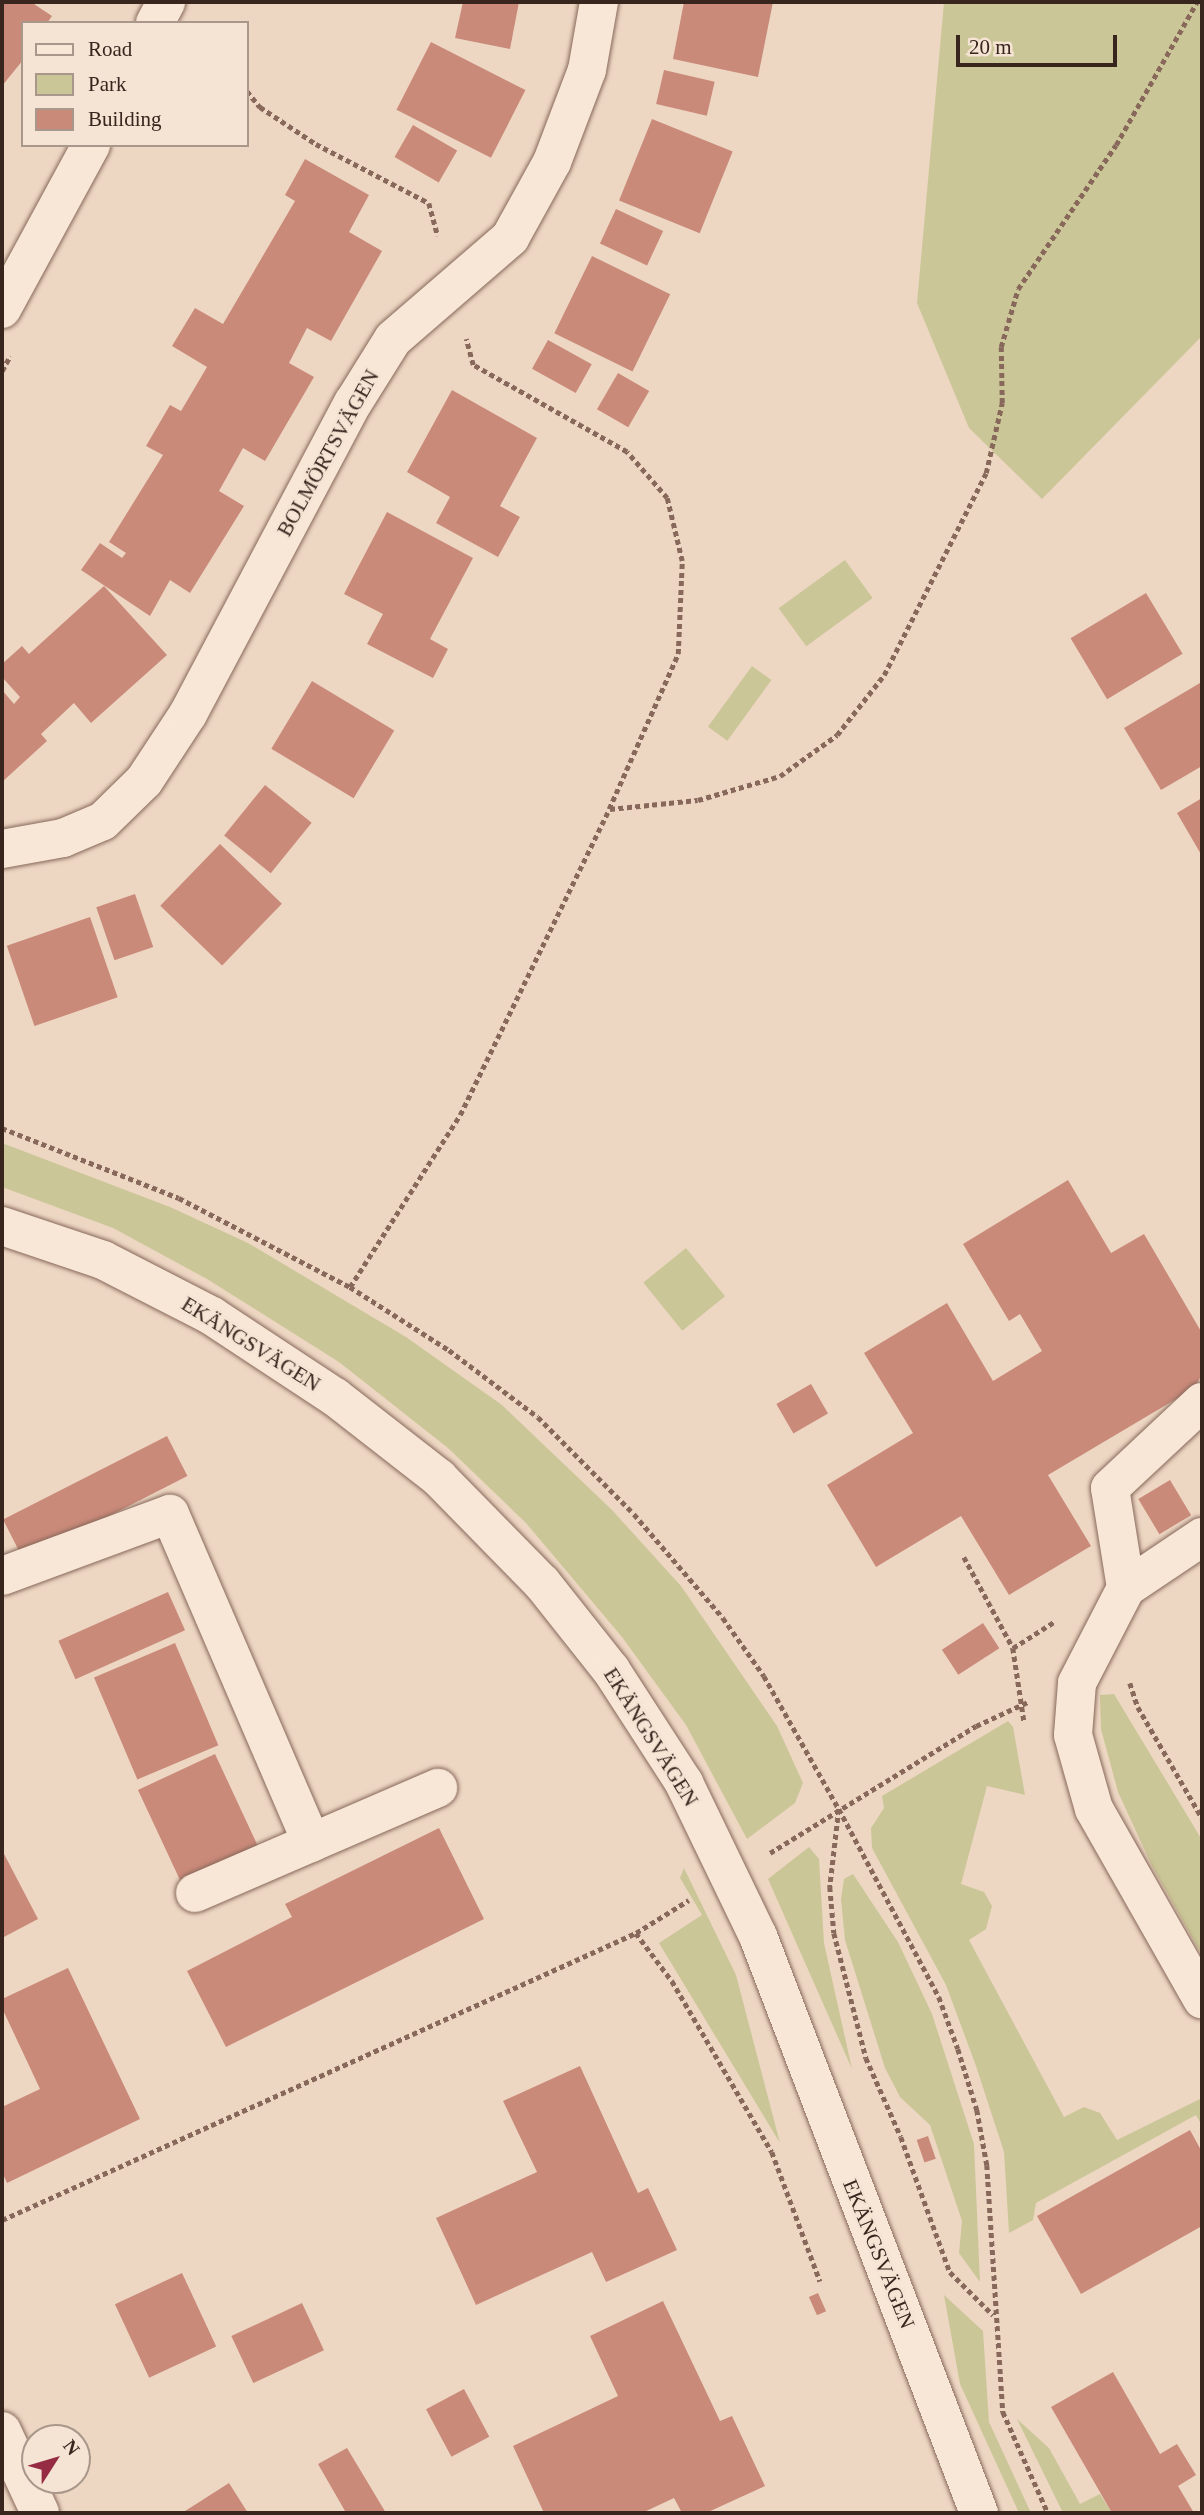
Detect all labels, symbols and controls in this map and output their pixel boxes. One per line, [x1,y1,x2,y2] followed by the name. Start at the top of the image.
[21,21,248,147] legend
[959,21,1120,65] scale bar
[969,35,1012,59] text: 20 m
[88,37,132,61] text: Road
[88,72,127,96] text: Park
[88,107,162,131] text: Building
[272,365,384,541] street label: BOLMÖRTSVÄGEN
[177,1291,325,1397] street label: EKÄNGSVÄGEN
[598,1663,704,1811] street label: EKÄNGSVÄGEN
[838,2176,920,2332] street label: EKÄNGSVÄGEN
[21,2424,91,2494] north arrow
[59,2435,84,2459] text: N

